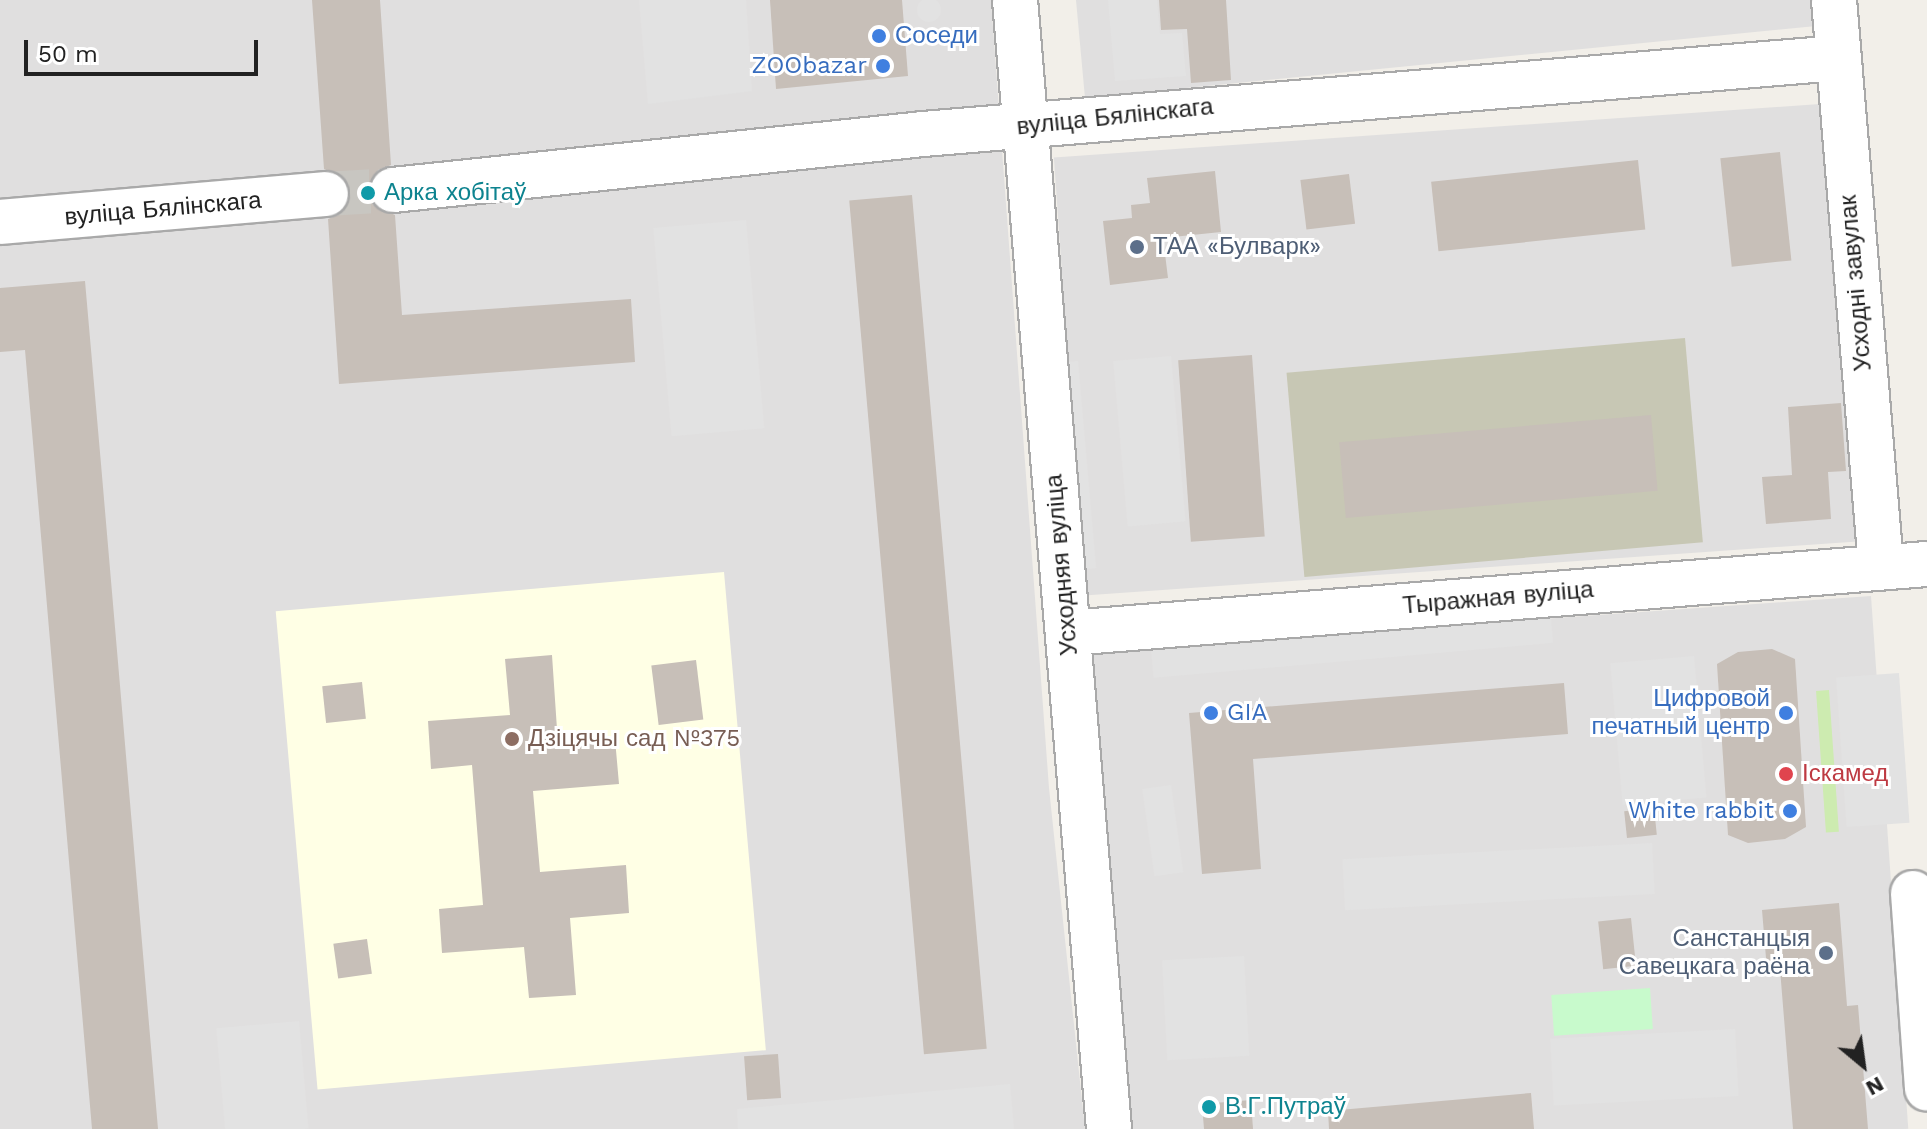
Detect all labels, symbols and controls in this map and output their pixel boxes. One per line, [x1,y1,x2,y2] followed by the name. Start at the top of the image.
[895,22,978,50] place label: Соседи
[28,24,262,74] scale bar
[870,27,888,45] marker: Соседи
[38,40,98,68] text: 50 m
[752,52,867,80] place label: ZOObazar
[874,57,892,75] marker: ZOObazar
[1015,92,1215,142] street label: вуліца Бялінскага
[384,179,526,207] place label: Арка хобітаў
[359,184,377,202] marker: Арка хобітаў
[63,186,263,232] street label: вуліца Бялінскага
[1834,194,1878,372] street label: Усходні завулак
[1153,233,1321,261] place label: ТАА «Булварк»
[1128,238,1146,256] marker: ТАА «Булварк»
[1040,473,1084,657] street label: Усходняя вуліца
[1401,575,1595,621] street label: Тыражная вуліца
[1592,685,1770,741] place label: Цифровой печатный центр
[1227,699,1267,727] place label: GIA
[1202,704,1220,722] marker: GIA
[1777,704,1795,722] marker: Цифровой печатный центр
[528,725,740,753] place label: Дзіцячы сад №375
[503,730,521,748] marker: Дзіцячы сад №375
[1802,760,1888,788] place label: Іскамед
[1777,765,1795,783] marker: Іскамед
[1628,797,1774,825] place label: White rabbit
[1781,802,1799,820] marker: White rabbit
[1619,925,1810,981] place label: Санстанцыя Савецкага раёна
[1817,944,1835,962] marker: Санстанцыя Савецкага раёна
[1823,1025,1903,1105] north arrow
[1862,1072,1888,1101] text: N
[1225,1093,1346,1121] place label: В.Г.Путраў
[1200,1098,1218,1116] marker: В.Г.Путраў

